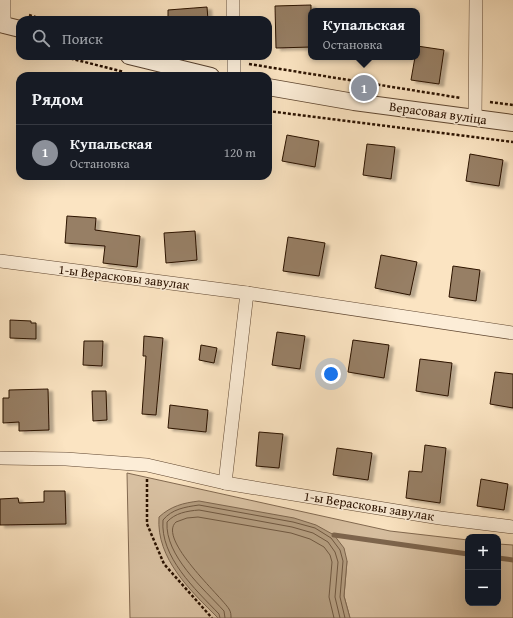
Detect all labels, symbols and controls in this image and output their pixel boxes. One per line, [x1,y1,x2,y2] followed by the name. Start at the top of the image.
[308,8,420,60] popup
[323,14,405,35] text: Купальская
[16,16,272,60] search box
[30,27,52,49] icon: search
[62,28,103,49] text: Поиск
[323,35,383,54] text: Остановка
[351,73,377,103] pin: 1
[32,86,83,111] text: Рядом
[388,97,489,129] street label: Верасовая вуліца
[70,133,152,154] text: Купальская
[42,143,48,162] text: 1
[224,143,256,162] text: 120 m
[70,154,130,173] text: Остановка
[57,260,191,294] street label: 1-ы Верасковы завулак
[321,364,341,384] your location
[302,486,436,526] street label: 1-ы Верасковы завулак
[465,534,501,606] map controls
[465,534,501,570] button: +
[465,570,501,606] button: −

